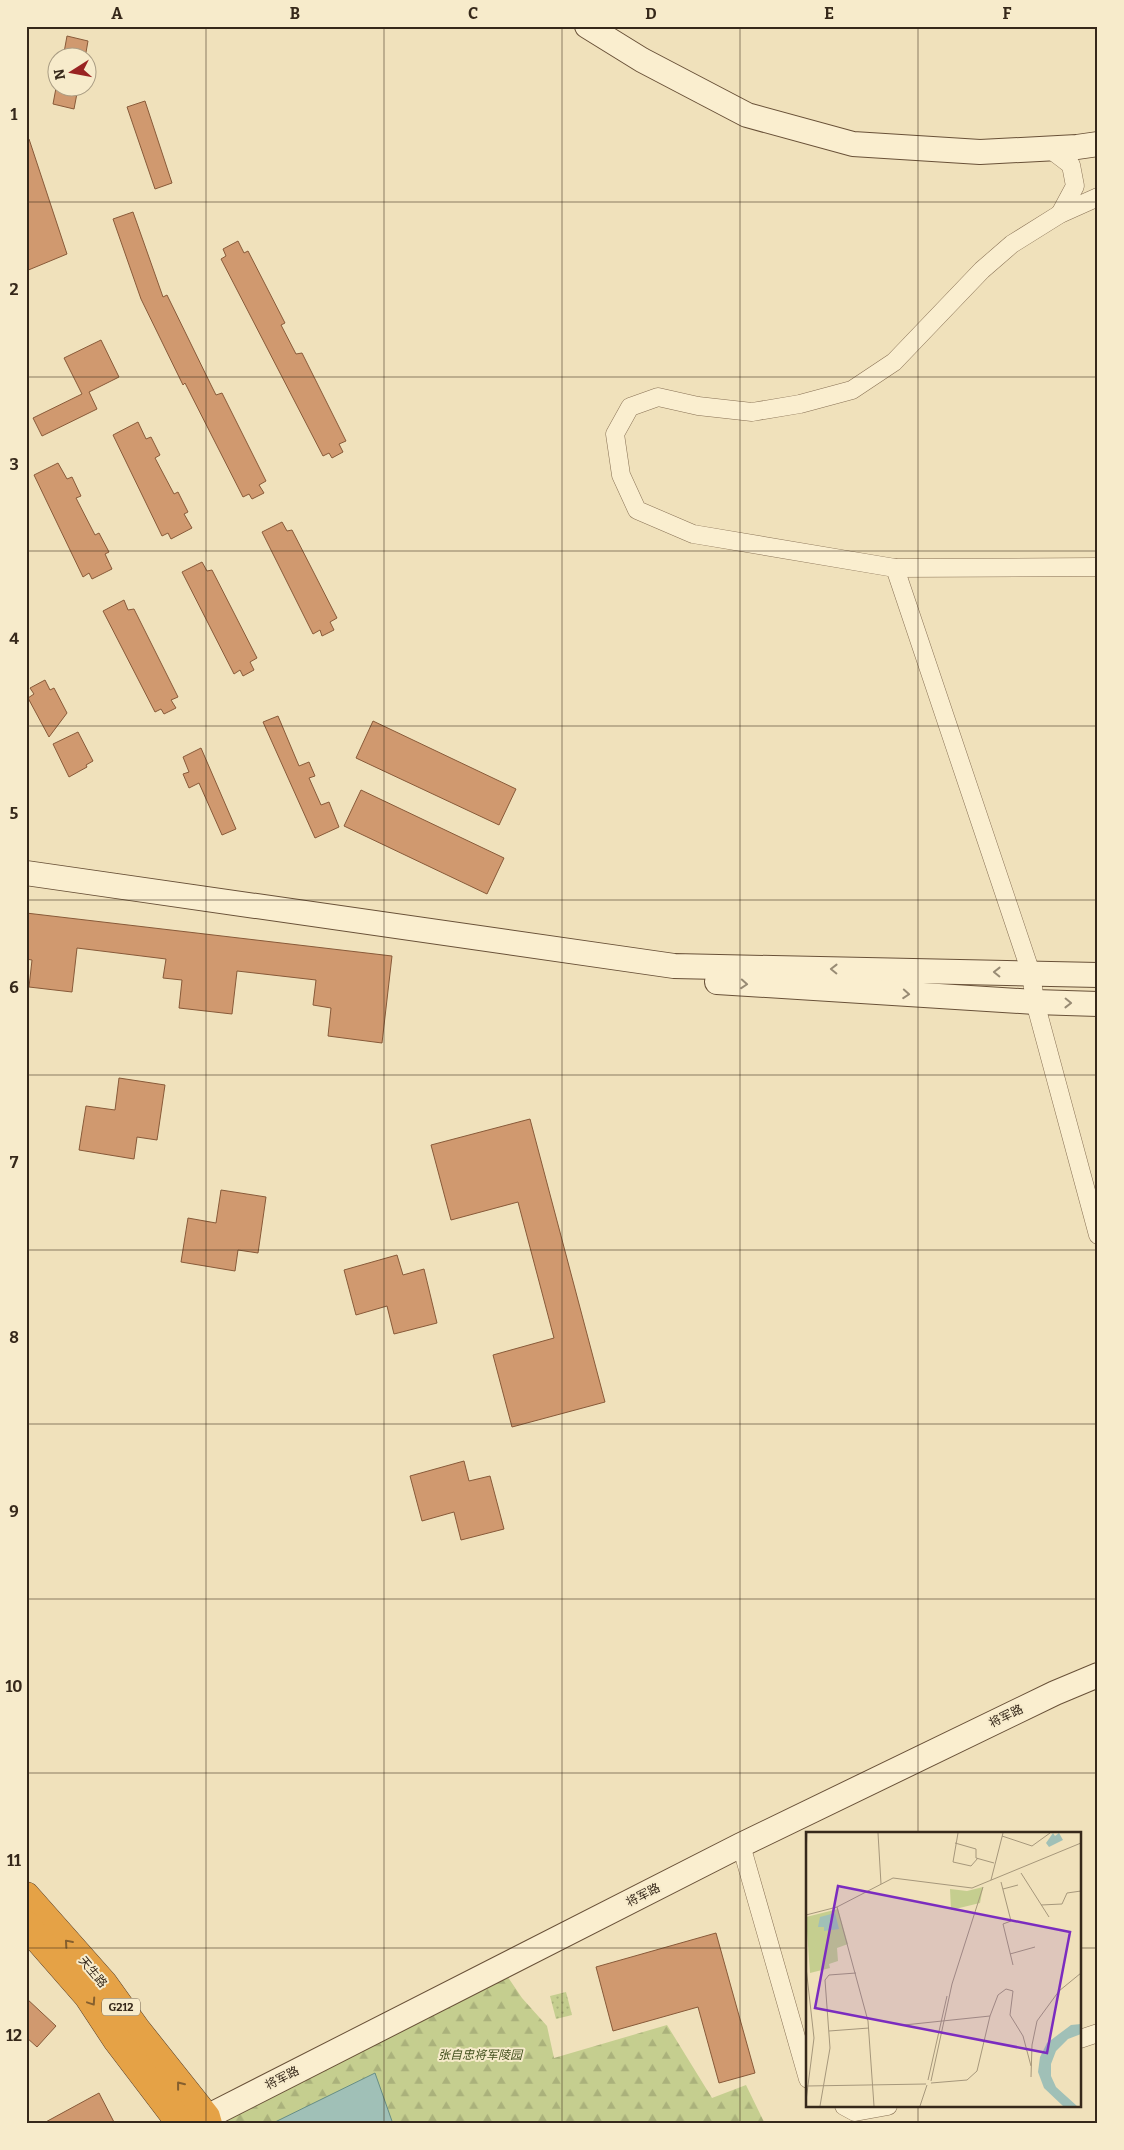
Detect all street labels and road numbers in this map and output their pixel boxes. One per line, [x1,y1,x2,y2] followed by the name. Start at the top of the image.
[987,1702,1025,1730] street label: 将军路
[624,1881,662,1909] street label: 将军路
[76,1954,110,1990] street label: 天生路
[102,1998,140,2015] road number: G212
[263,2064,301,2092] street label: 将军路

